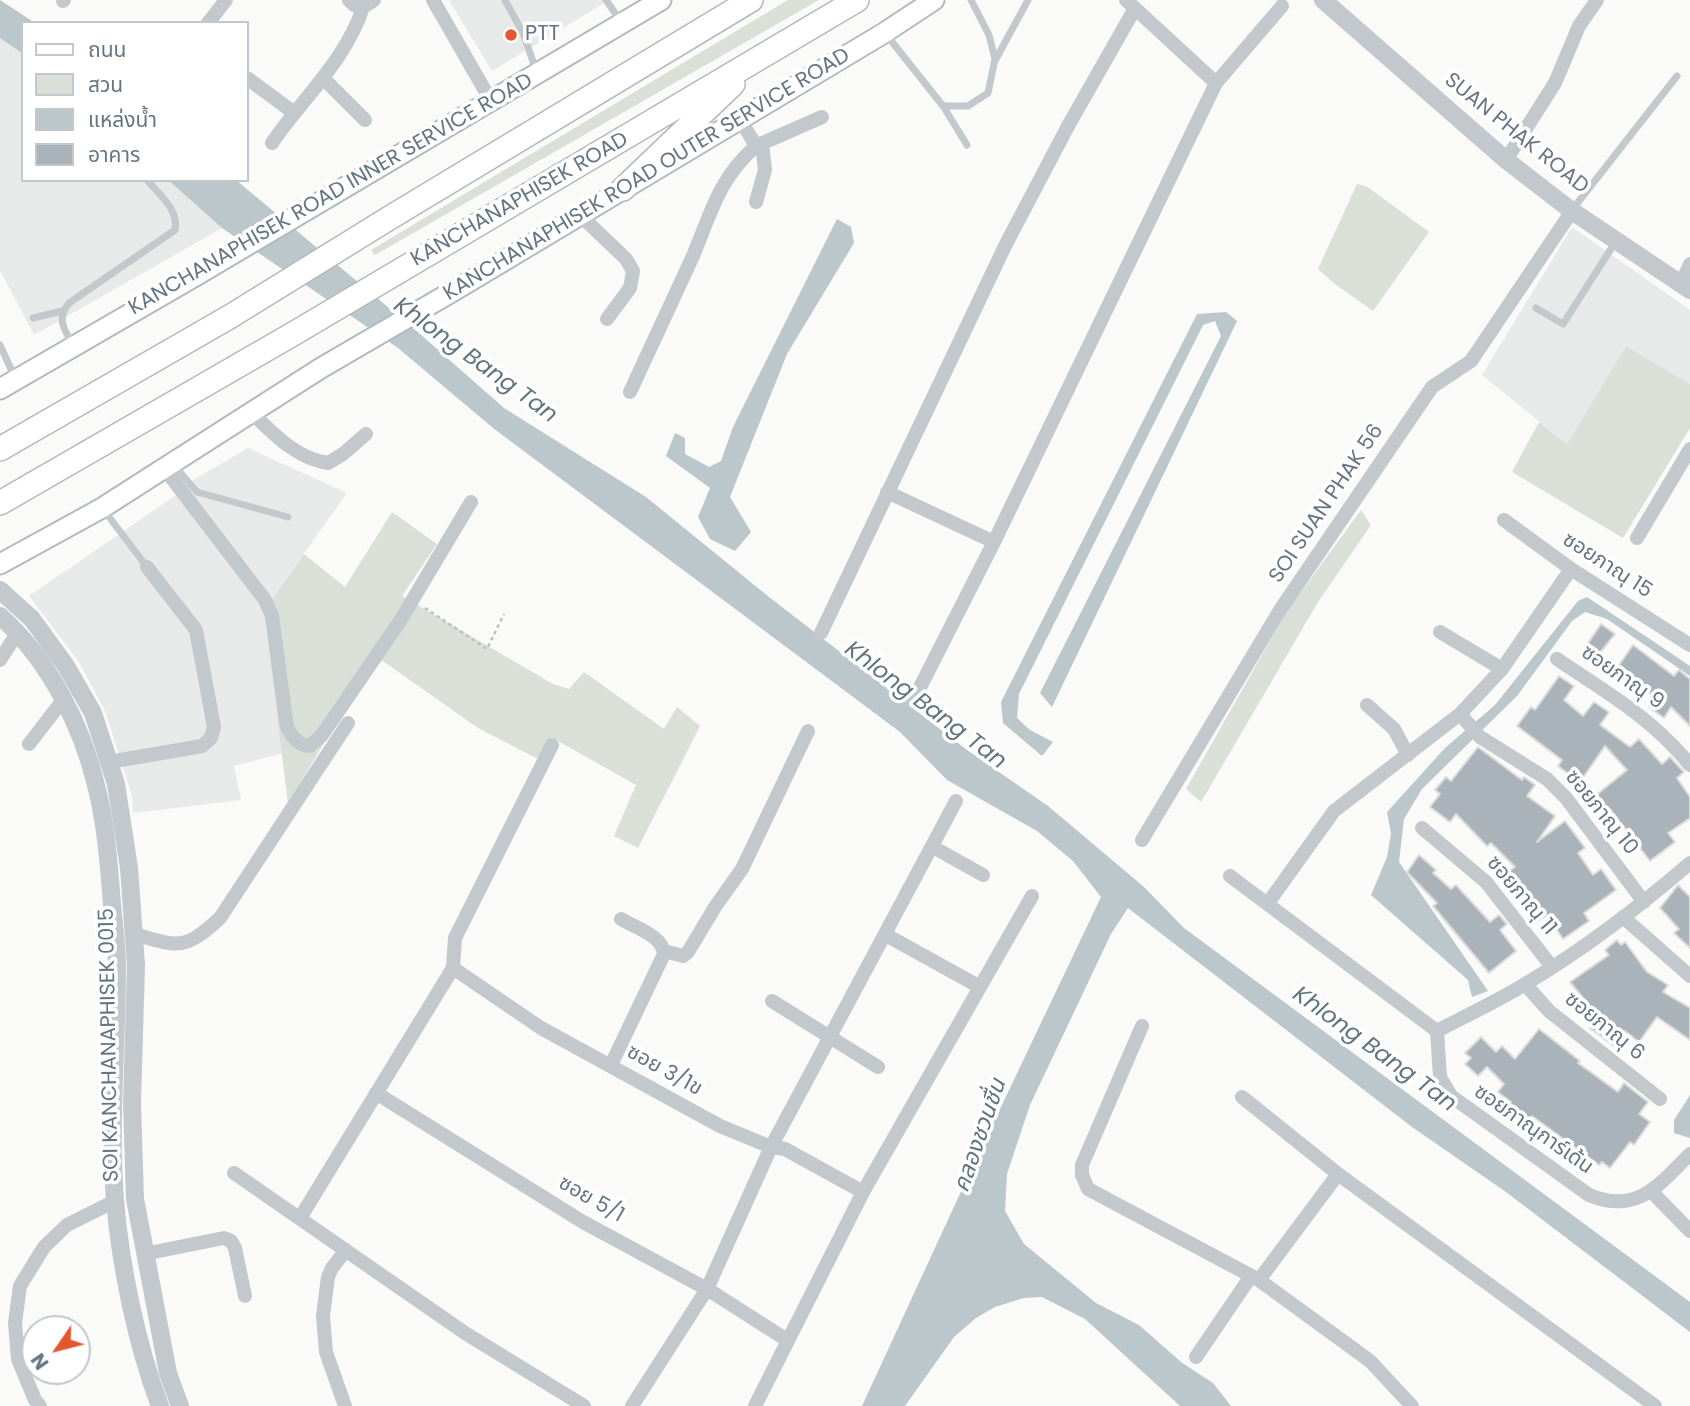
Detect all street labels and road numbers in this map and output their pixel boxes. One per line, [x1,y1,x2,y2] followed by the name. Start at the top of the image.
[439,43,855,307] street label: KANCHANAPHISEK ROAD OUTER SERVICE ROAD
[1439,68,1593,200] street label: SUAN PHAK ROAD
[125,69,537,321] street label: KANCHANAPHISEK ROAD INNER SERVICE ROAD
[407,127,633,273] street label: KANCHANAPHISEK ROAD
[1264,420,1390,588] street label: SOI SUAN PHAK 56
[1557,528,1657,604] street label: ซอยภาณุ 15
[1576,640,1668,716] street label: ซอยภาณุ 9
[1559,765,1643,861] street label: ซอยภาณุ 10
[1481,851,1561,941] street label: ซอยภาณุ 11
[95,908,125,1182] street label: SOI KANCHANAPHISEK 0015
[1559,987,1649,1067] street label: ซอยภาณุ 6
[622,1040,706,1102] street label: ซอย 3/1ข
[1469,1080,1597,1180] street label: ซอยภาณุการ์เด้น
[554,1171,628,1229] street label: ซอย 5/1

